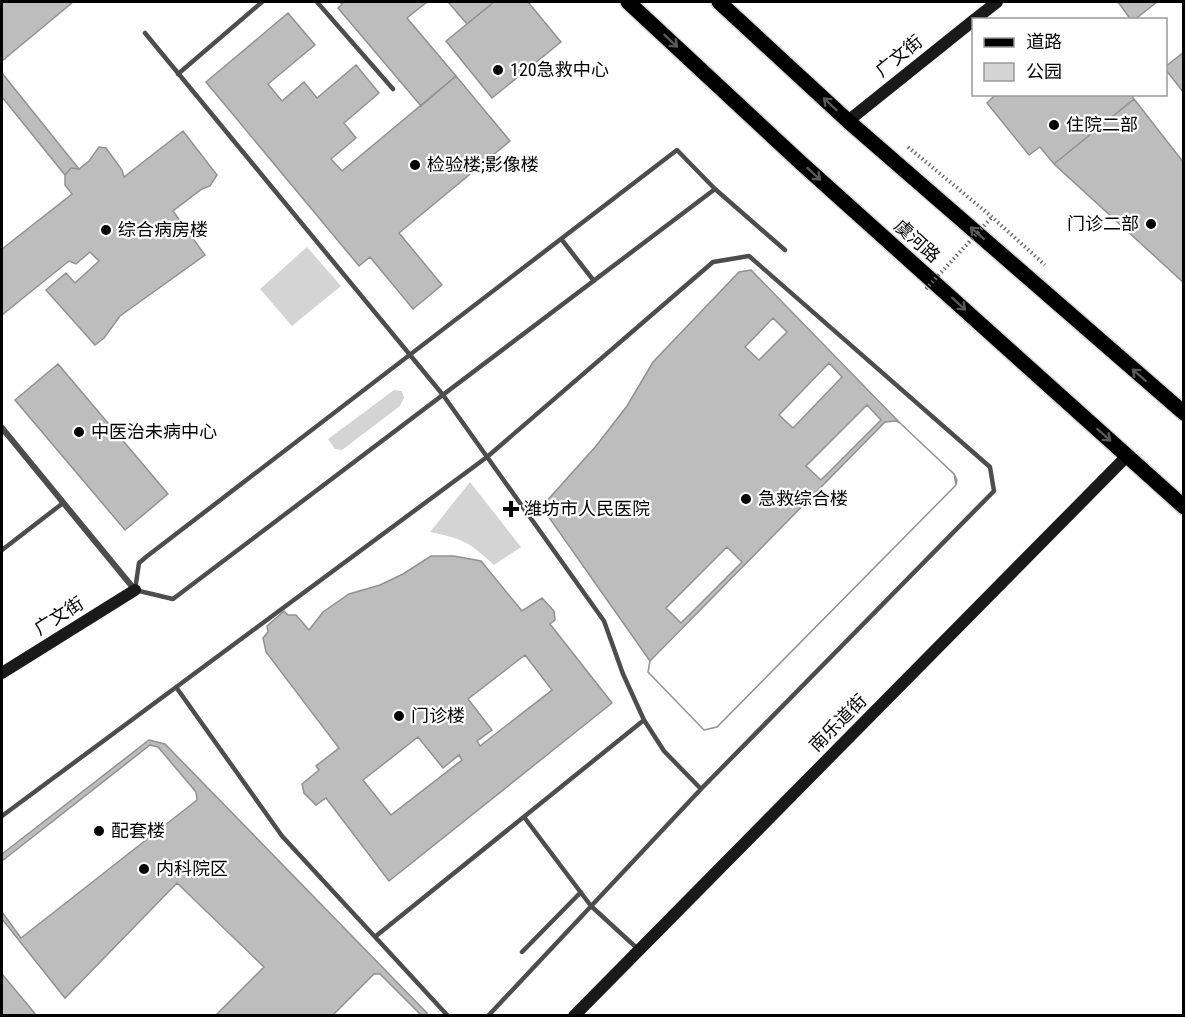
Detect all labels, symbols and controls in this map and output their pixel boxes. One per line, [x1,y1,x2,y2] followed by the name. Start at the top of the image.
[972,18,1167,96] legend
[871,30,926,81] street label: 广文街
[1026,31,1062,52] text: 道路
[663,34,678,48] one-way arrow
[510,59,609,80] place label: 120急救中心
[1026,61,1062,82] text: 公园
[491,63,505,77] marker: 120急救中心
[823,98,838,112] one-way arrow
[1066,114,1138,135] place label: 住院二部
[1047,118,1061,132] marker: 住院二部
[427,154,539,175] place label: 检验楼;影像楼
[408,158,422,172] marker: 检验楼;影像楼
[806,167,821,181] one-way arrow
[1067,213,1139,234] place label: 门诊二部
[890,215,944,266] street label: 虞河路
[1144,217,1158,231] marker: 门诊二部
[118,219,208,240] place label: 综合病房楼
[99,223,113,237] marker: 综合病房楼
[969,226,984,240] one-way arrow
[951,297,966,311] one-way arrow
[1132,368,1147,382] one-way arrow
[91,421,217,442] place label: 中医治未病中心
[72,425,86,439] marker: 中医治未病中心
[1096,428,1111,442] one-way arrow
[758,488,848,509] place label: 急救综合楼
[739,492,753,506] marker: 急救综合楼
[524,498,650,519] place label: 潍坊市人民医院
[502,500,520,518] marker: 潍坊市人民医院
[30,592,87,639] street label: 广文街
[805,690,871,756] street label: 南乐道街
[411,705,465,726] place label: 门诊楼
[392,709,406,723] marker: 门诊楼
[111,820,165,841] place label: 配套楼
[92,824,106,838] marker: 配套楼
[156,858,228,879] place label: 内科院区
[137,862,151,876] marker: 内科院区

